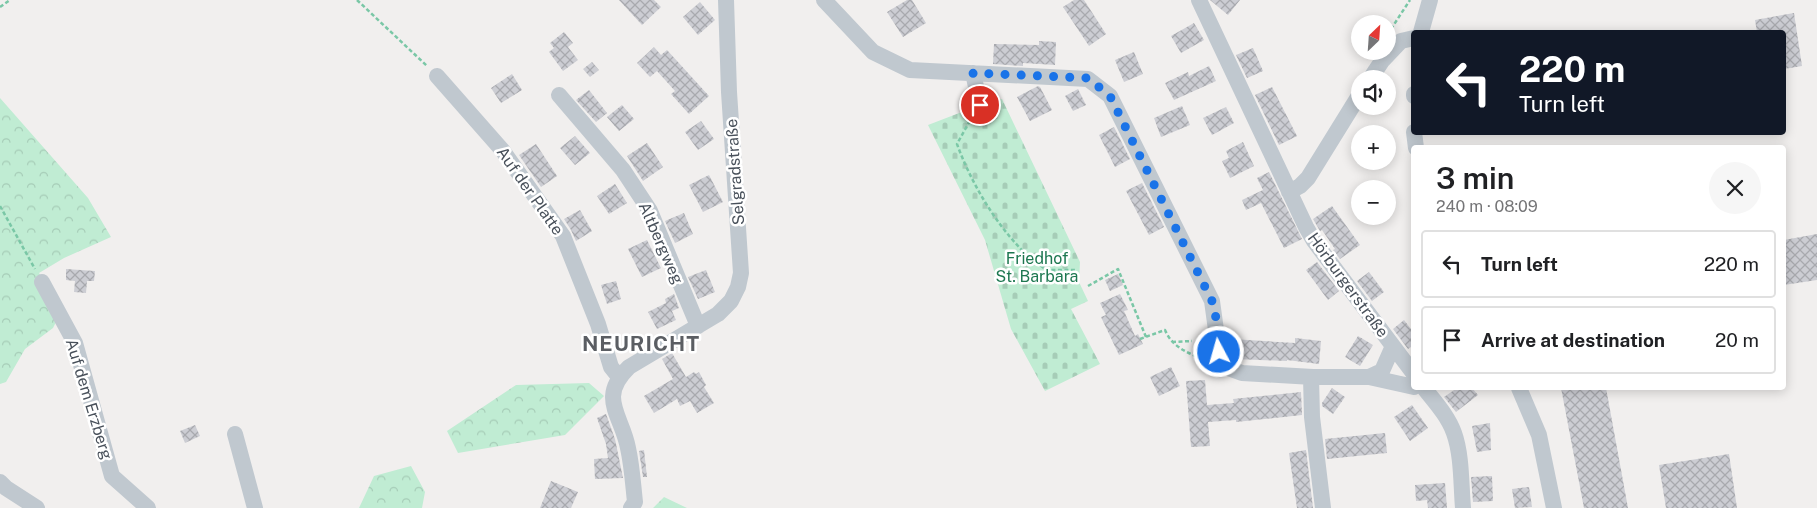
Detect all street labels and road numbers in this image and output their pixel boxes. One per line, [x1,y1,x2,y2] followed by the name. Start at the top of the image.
[722,118,748,226] street label: Selgradstraße
[493,143,567,239] street label: Auf der Platte
[634,199,688,287] street label: Altbergweg
[1304,229,1392,341] street label: Hörburgerstraße
[62,336,116,462] street label: Auf dem Erzberg

